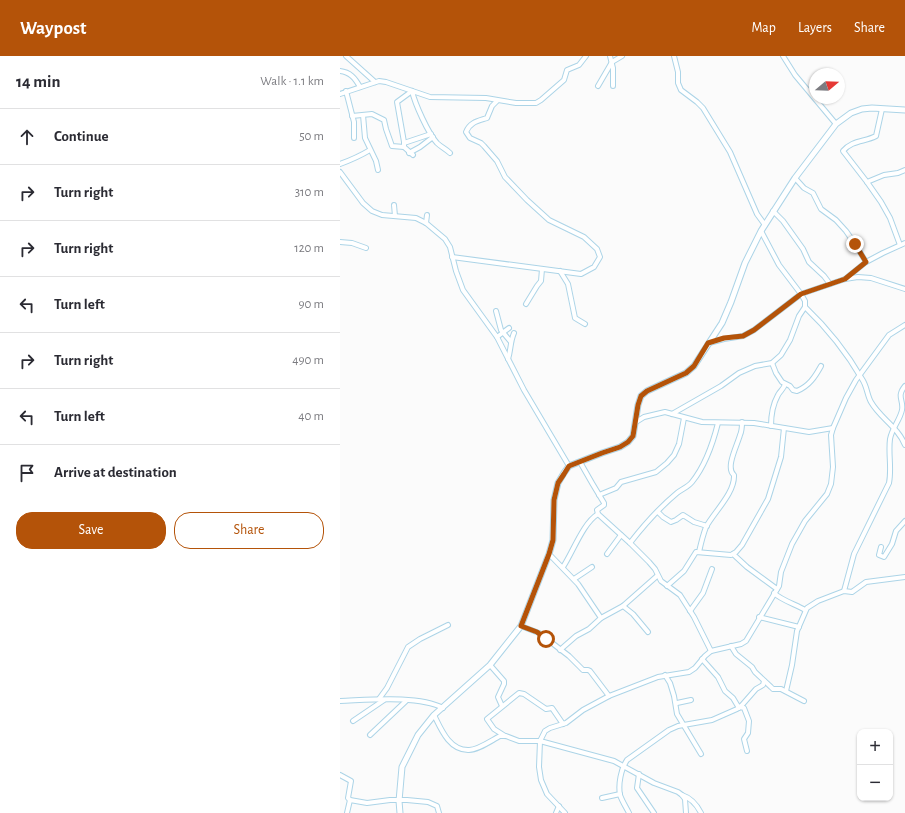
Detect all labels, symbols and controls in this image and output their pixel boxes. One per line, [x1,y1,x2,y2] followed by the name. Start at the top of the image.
[20,19,87,38] text: Waypost
[751,21,776,35] text: Map
[798,21,832,35] text: Layers
[854,21,885,35] text: Share
[809,68,845,104] north arrow
[16,73,60,90] text: 14 min
[260,75,324,88] text: Walk · 1.1 km
[16,126,38,148] icon: ahead
[54,129,109,144] text: Continue
[299,130,324,143] text: 50 m
[16,182,38,204] icon: right
[54,185,113,200] text: Turn right
[295,186,324,199] text: 310 m
[846,235,864,253] route end
[16,238,38,260] icon: right
[54,241,113,256] text: Turn right
[294,242,324,255] text: 120 m
[16,294,38,316] icon: left
[54,297,105,312] text: Turn left
[298,298,324,311] text: 90 m
[16,350,38,372] icon: right
[54,353,113,368] text: Turn right
[292,354,324,367] text: 490 m
[16,406,38,428] icon: left
[54,409,105,424] text: Turn left
[298,410,324,423] text: 40 m
[16,462,38,484] icon: arrive
[54,465,177,480] text: Arrive at destination
[16,512,166,549] button: Save
[174,512,324,549] button: Share
[537,630,555,648] route start
[857,729,893,801] map controls
[857,729,893,765] button: +
[857,765,893,801] button: −

